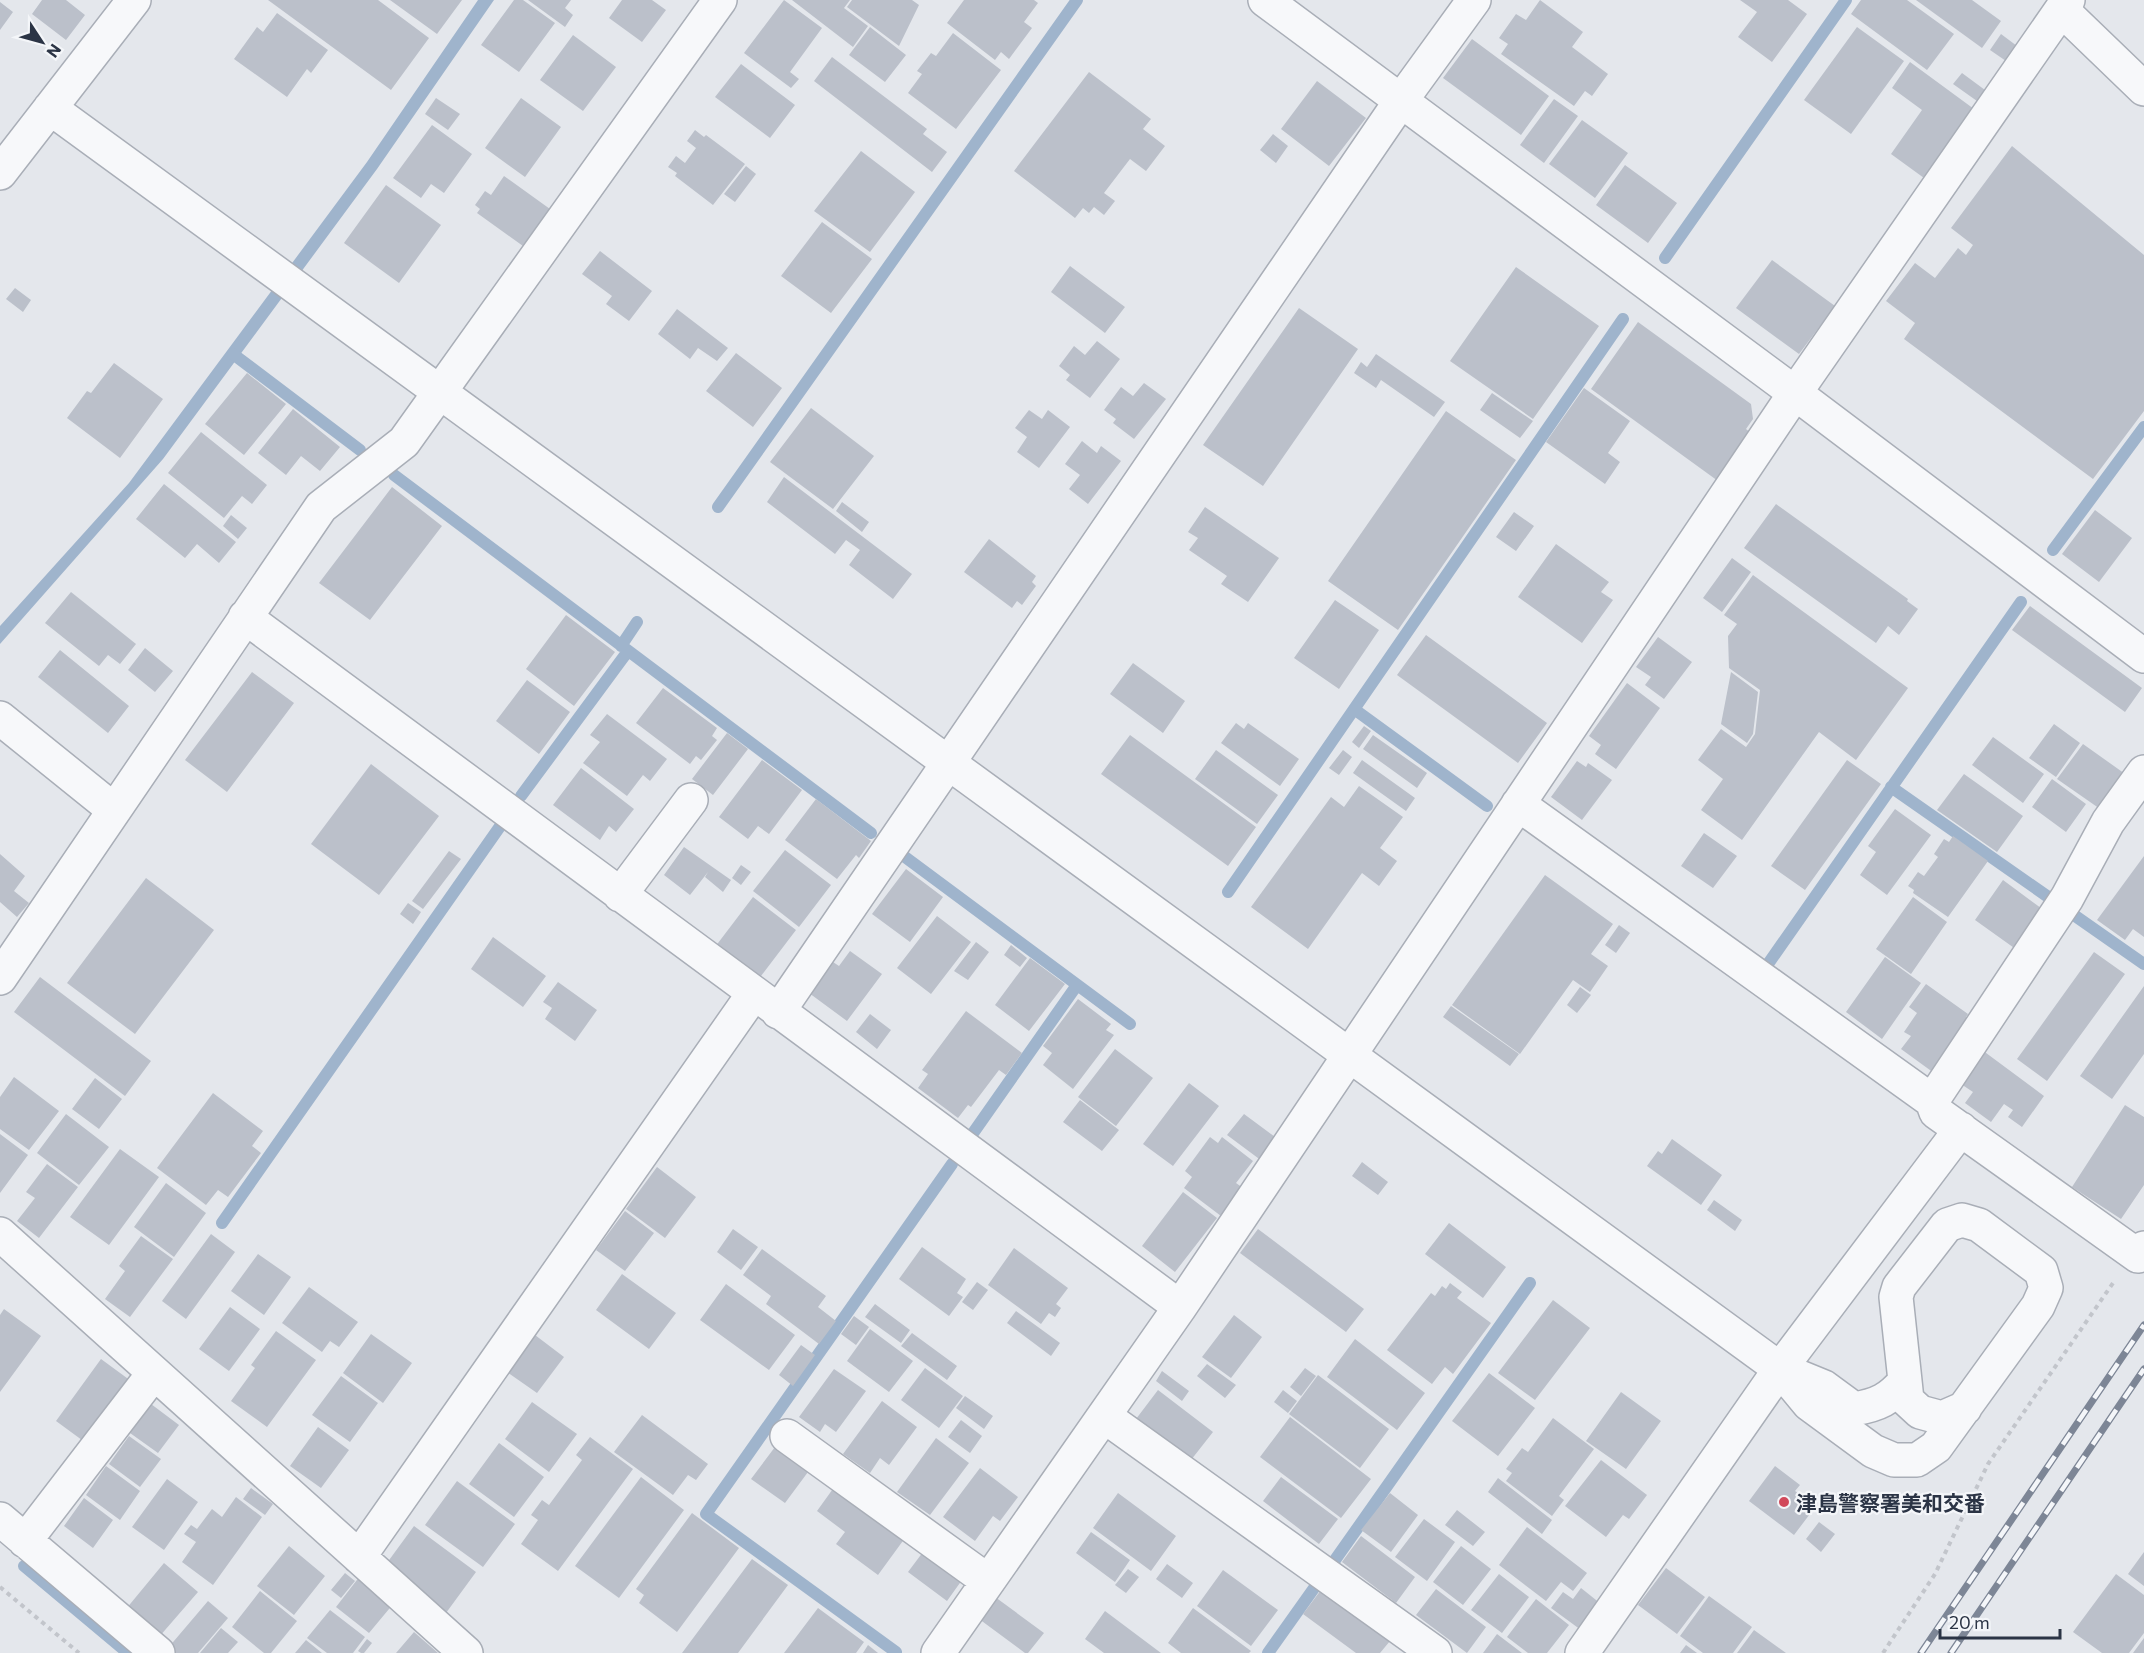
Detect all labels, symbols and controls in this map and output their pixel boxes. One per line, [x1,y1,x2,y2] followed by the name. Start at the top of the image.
[12,12,72,72] north arrow
[43,41,66,62] text: N
[1796,1490,1985,1515] place label: 津島警察署美和交番
[1777,1495,1791,1509] marker: 津島警察署美和交番
[1940,1602,2060,1640] scale bar
[1949,1611,1990,1633] text: 20 m

